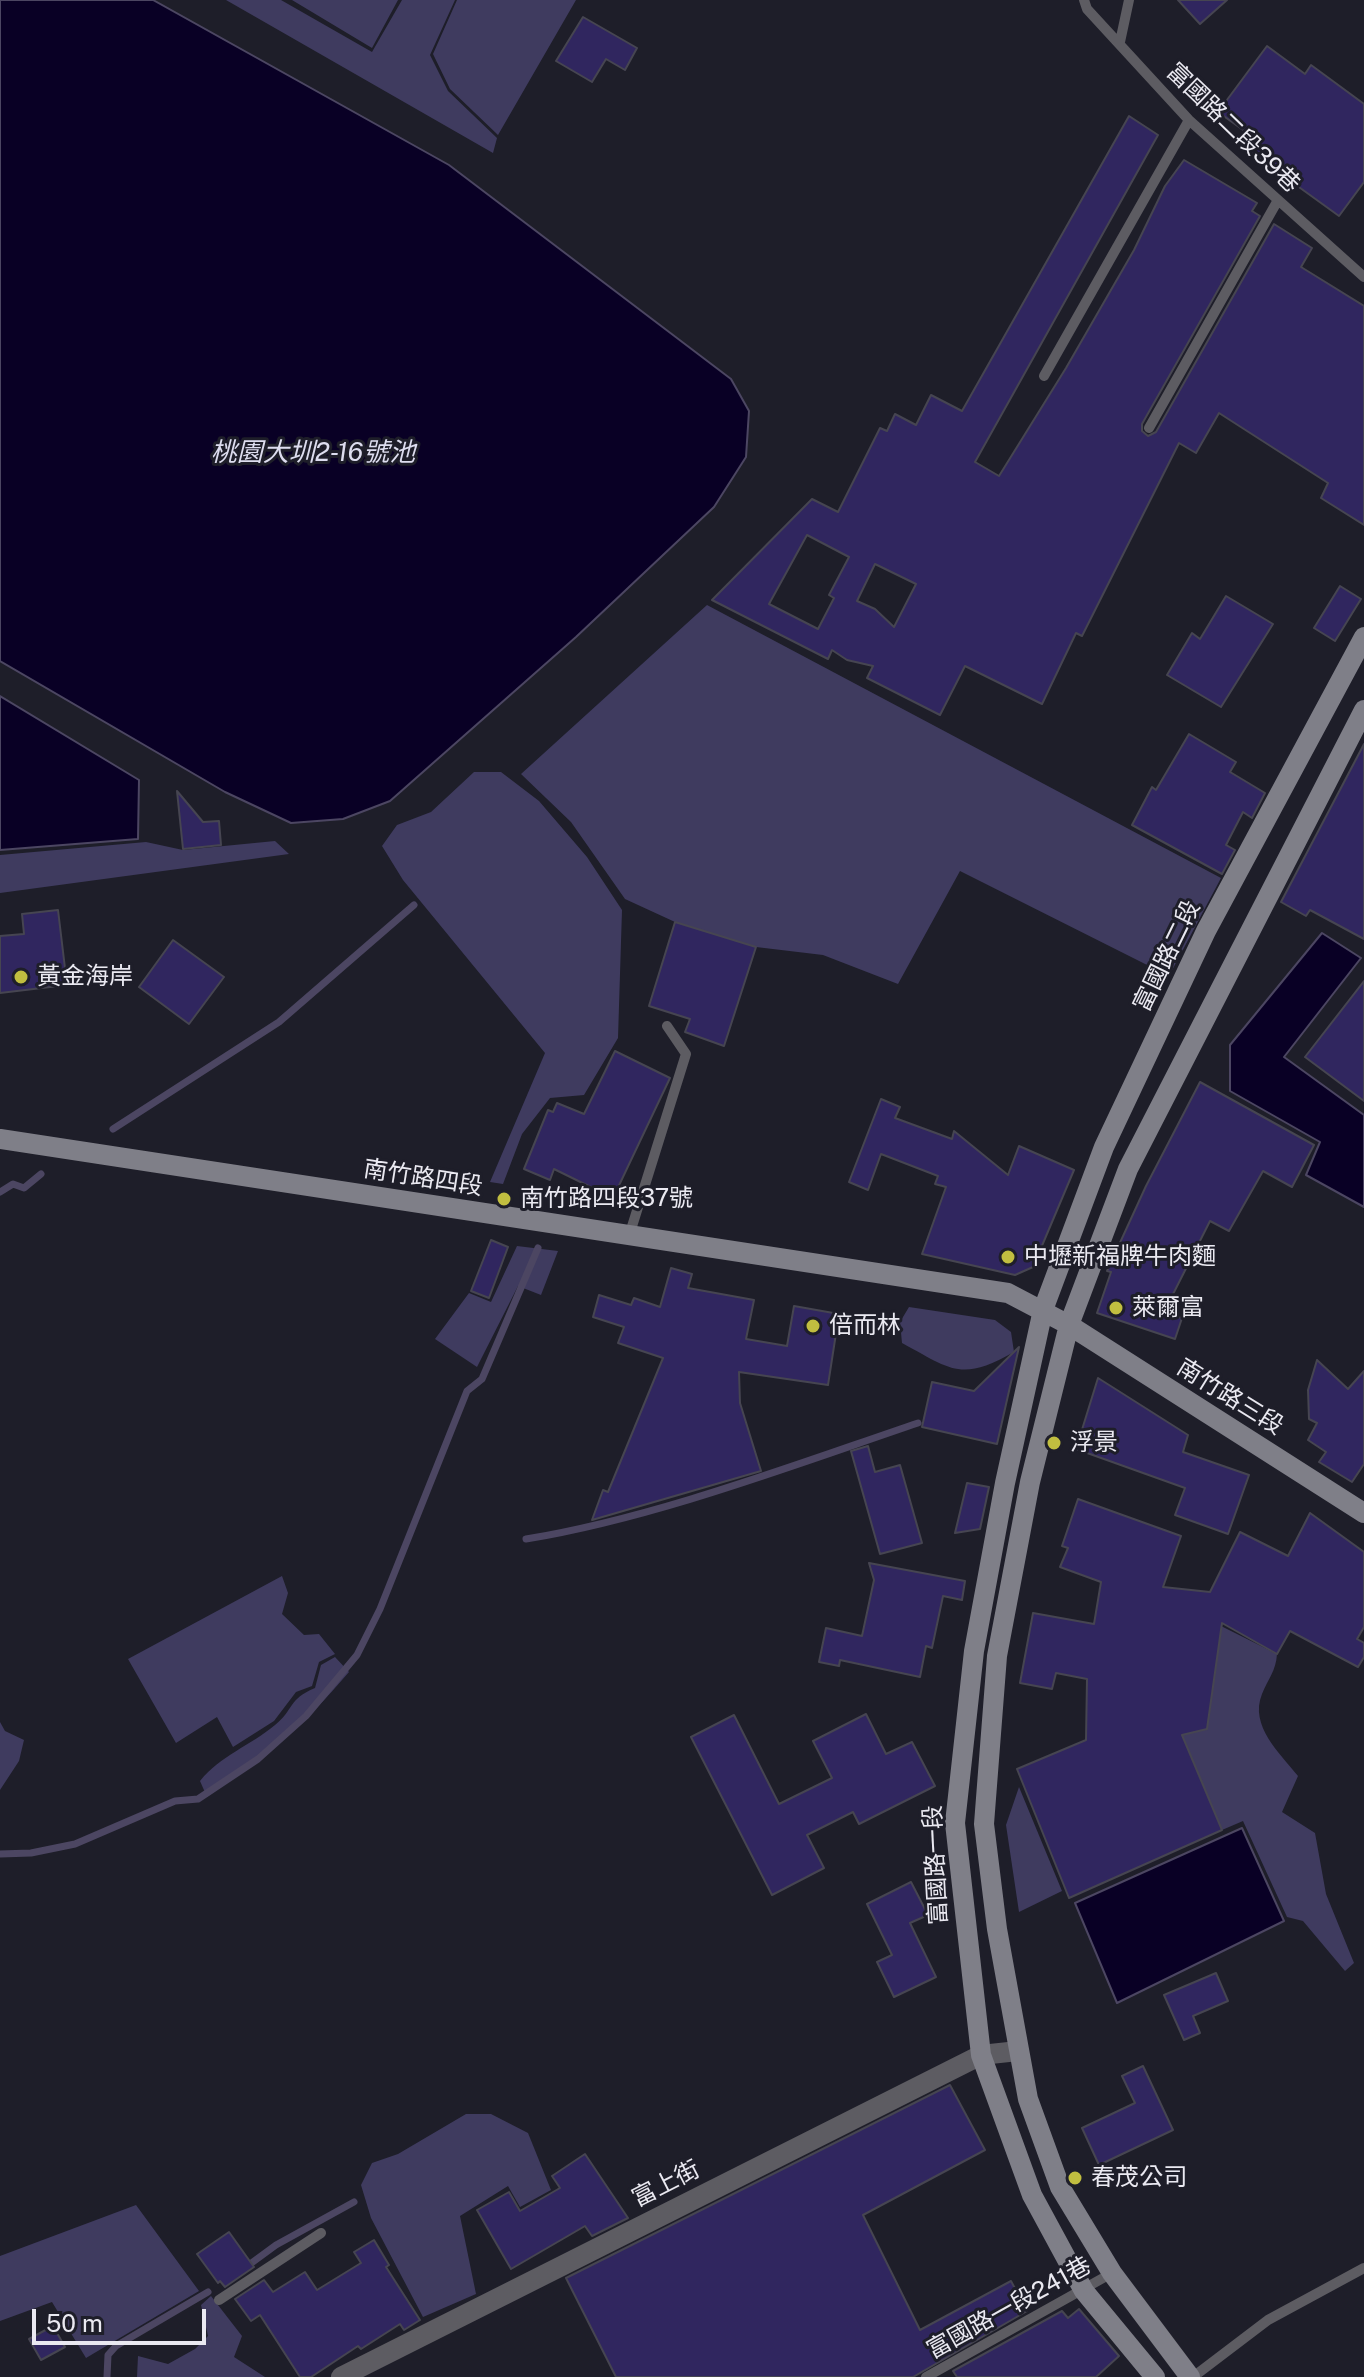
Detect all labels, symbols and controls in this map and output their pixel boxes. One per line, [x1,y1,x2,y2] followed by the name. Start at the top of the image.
[1160,57,1306,199] street label: 富國路二段39巷
[211,437,415,469] water label: 桃園大圳2-16號池
[1128,896,1206,1016] street label: 富國路二段
[37,963,133,991] place label: 黃金海岸
[12,968,30,986] marker: 黃金海岸
[361,1154,485,1202] street label: 南竹路四段
[520,1185,693,1213] place label: 南竹路四段37號
[495,1190,513,1208] marker: 南竹路四段37號
[1024,1243,1216,1271] place label: 中壢新福牌牛肉麵
[999,1248,1017,1266] marker: 中壢新福牌牛肉麵
[1132,1294,1204,1322] place label: 萊爾富
[1107,1299,1125,1317] marker: 萊爾富
[829,1312,901,1340] place label: 倍而林
[804,1317,822,1335] marker: 倍而林
[1171,1353,1289,1441] street label: 南竹路三段
[1070,1429,1118,1457] place label: 浮景
[1045,1434,1063,1452] marker: 浮景
[918,1804,954,1926] street label: 富國路一段
[627,2155,705,2213] street label: 富上街
[1091,2164,1187,2192] place label: 春茂公司
[1066,2169,1084,2187] marker: 春茂公司
[922,2251,1096,2365] street label: 富國路一段241巷
[36,2293,210,2343] scale bar
[46,2309,103,2337] text: 50 m

